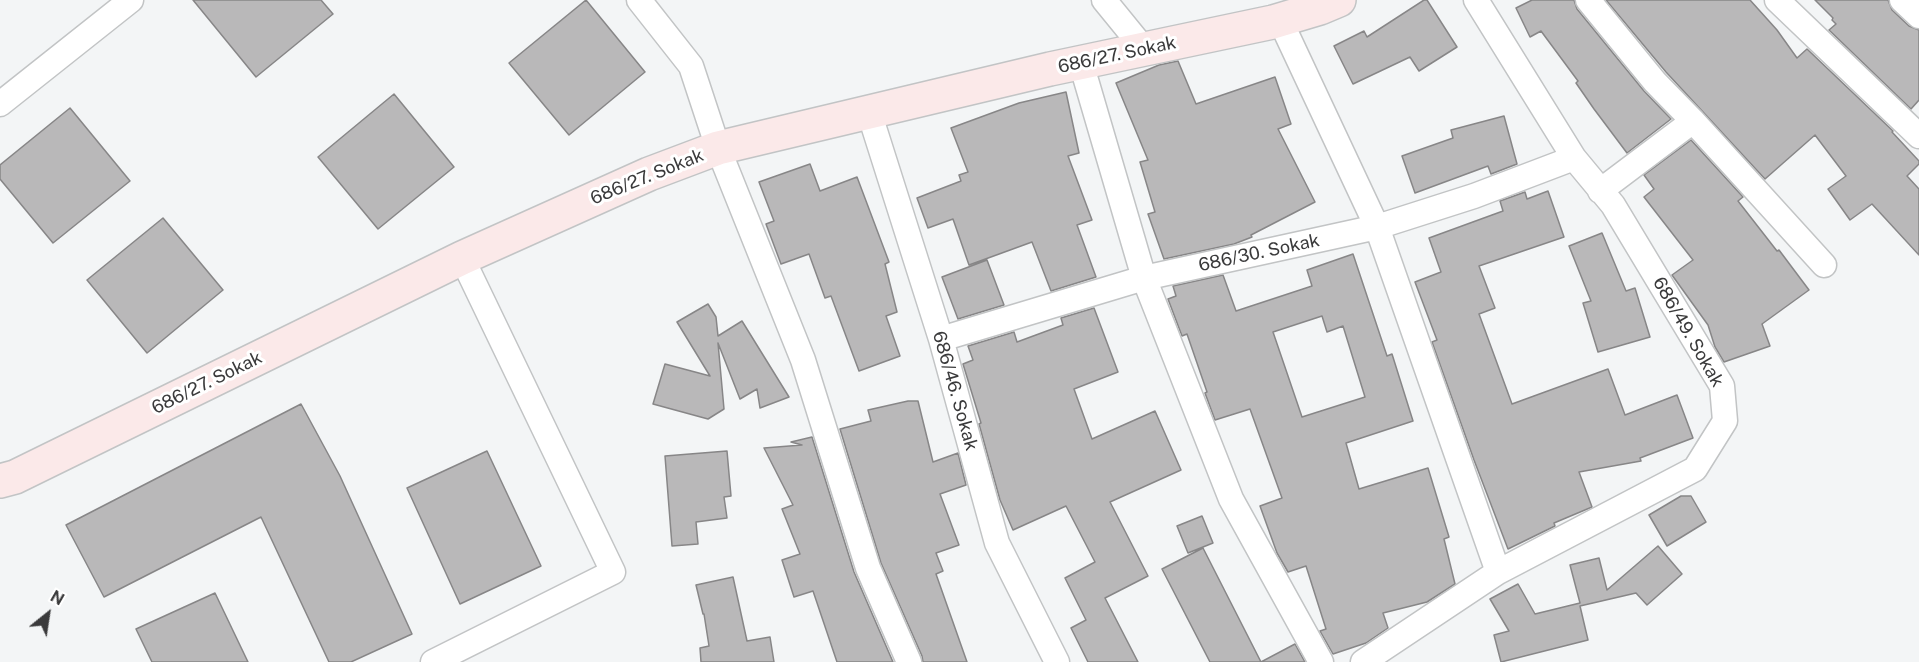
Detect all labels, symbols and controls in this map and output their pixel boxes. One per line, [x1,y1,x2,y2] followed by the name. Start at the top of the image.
[1056,32,1178,78] street label: 686/27. Sokak
[587,144,707,210] street label: 686/27. Sokak
[1197,230,1321,276] street label: 686/30. Sokak
[1648,273,1728,391] street label: 686/49. Sokak
[928,329,982,453] street label: 686/46. Sokak
[148,347,266,419] street label: 686/27. Sokak
[18,584,78,644] north arrow
[47,587,67,609] text: N

